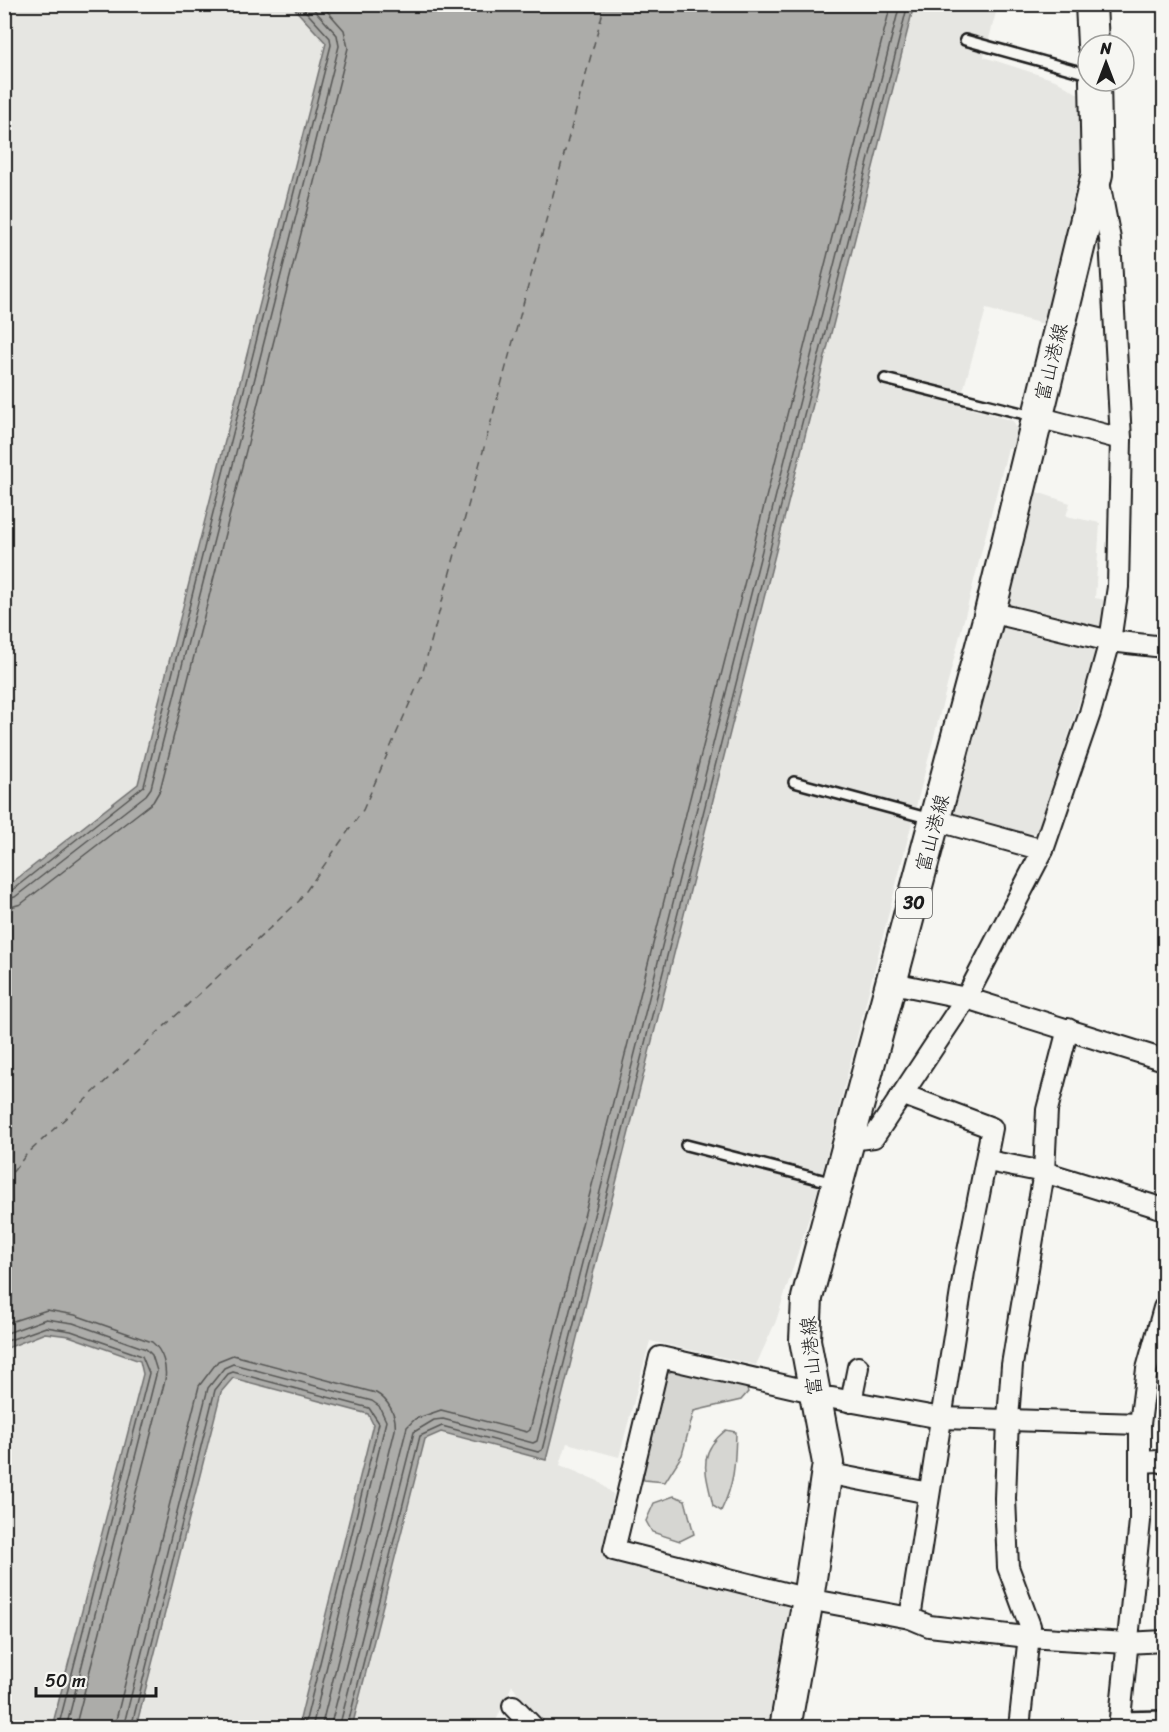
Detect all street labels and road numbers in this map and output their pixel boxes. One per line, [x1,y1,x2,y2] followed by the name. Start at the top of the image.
[1025,319,1078,405] street label: 富山港線
[905,790,960,876] street label: 富山港線
[896,888,932,918] road number: 30
[791,1315,832,1397] street label: 富山港線

